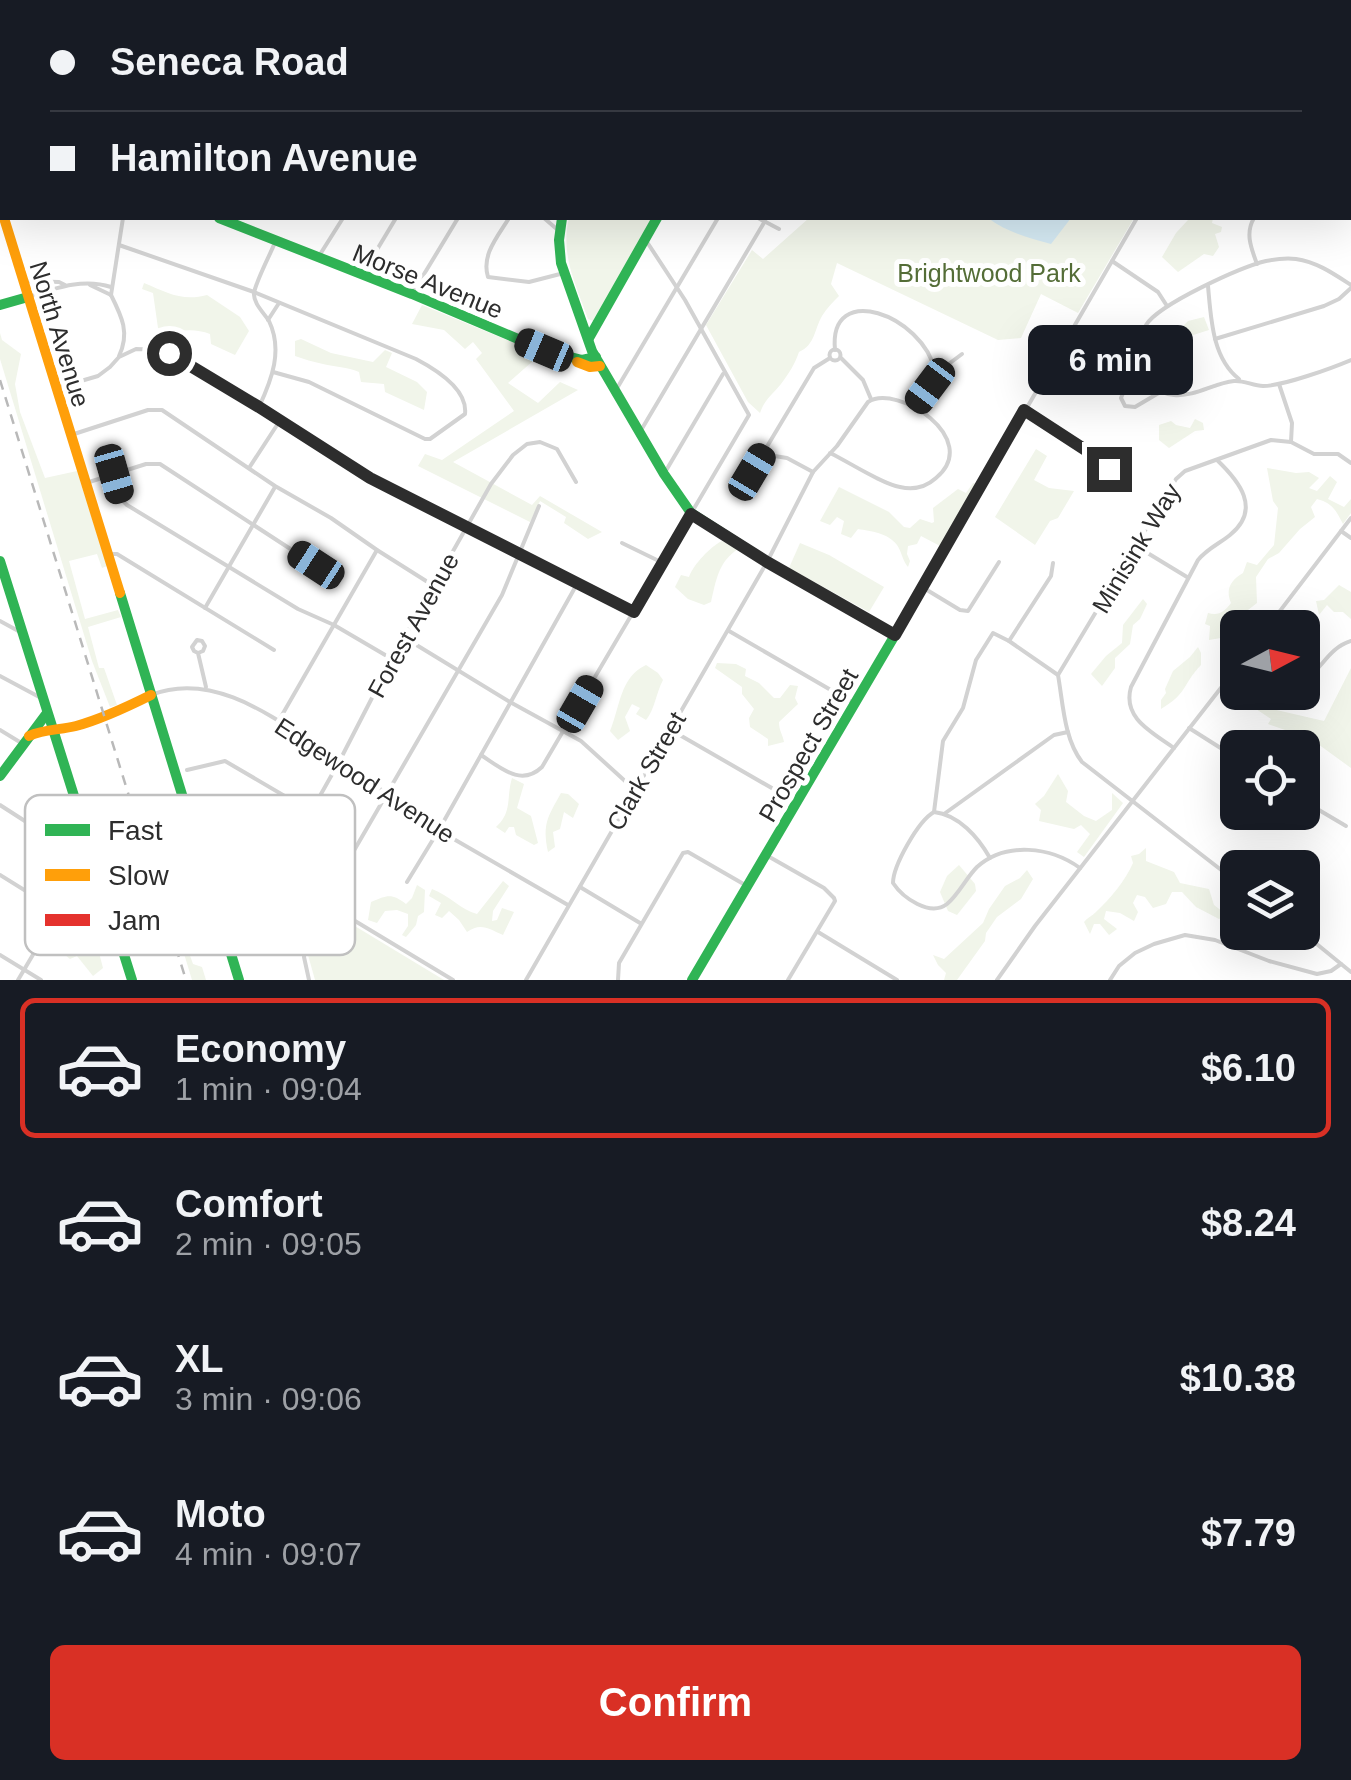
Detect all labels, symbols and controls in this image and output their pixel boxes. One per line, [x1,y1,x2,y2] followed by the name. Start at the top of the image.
[110,41,349,83] text: Seneca Road
[110,137,418,179] text: Hamilton Avenue
[349,238,507,324] street label: Morse Avenue
[25,258,95,410] street label: North Avenue
[897,259,1081,287] park label: Brightwood Park
[511,324,577,376] car
[1026,324,1192,394] callout: 6 min
[147,331,192,376] route start
[1069,342,1152,378] text: 6 min
[900,353,960,419] car
[724,439,780,505] car
[91,441,137,507] car
[1087,447,1132,492] route end
[1086,478,1186,618] street label: Minisink Way
[283,536,349,594] car
[362,548,464,702] street label: Forest Avenue
[1220,610,1320,710] north arrow
[1220,610,1320,950] map controls
[753,663,863,827] street label: Prospect Street
[552,671,608,737] car
[601,707,691,835] street label: Clark Street
[270,712,460,848] street label: Edgewood Avenue
[1220,730,1320,830] button: locate
[25,795,355,955] legend
[108,815,163,846] text: Fast
[1220,850,1320,950] button: layers
[108,860,169,891] text: Slow
[108,905,161,936] text: Jam
[55,1023,145,1113] icon: car
[175,1028,346,1070] text: Economy
[1201,1047,1296,1089] text: $6.10
[175,1071,362,1107] text: 1 min · 09:04
[55,1178,145,1268] icon: car
[175,1183,323,1225] text: Comfort
[1201,1202,1296,1244] text: $8.24
[175,1226,362,1262] text: 2 min · 09:05
[55,1333,145,1423] icon: car
[175,1338,224,1380] text: XL
[1180,1357,1296,1399] text: $10.38
[175,1381,362,1417] text: 3 min · 09:06
[55,1488,145,1578] icon: car
[175,1493,266,1535] text: Moto
[1201,1512,1296,1554] text: $7.79
[175,1536,362,1572] text: 4 min · 09:07
[50,1645,1301,1760] button: Confirm

